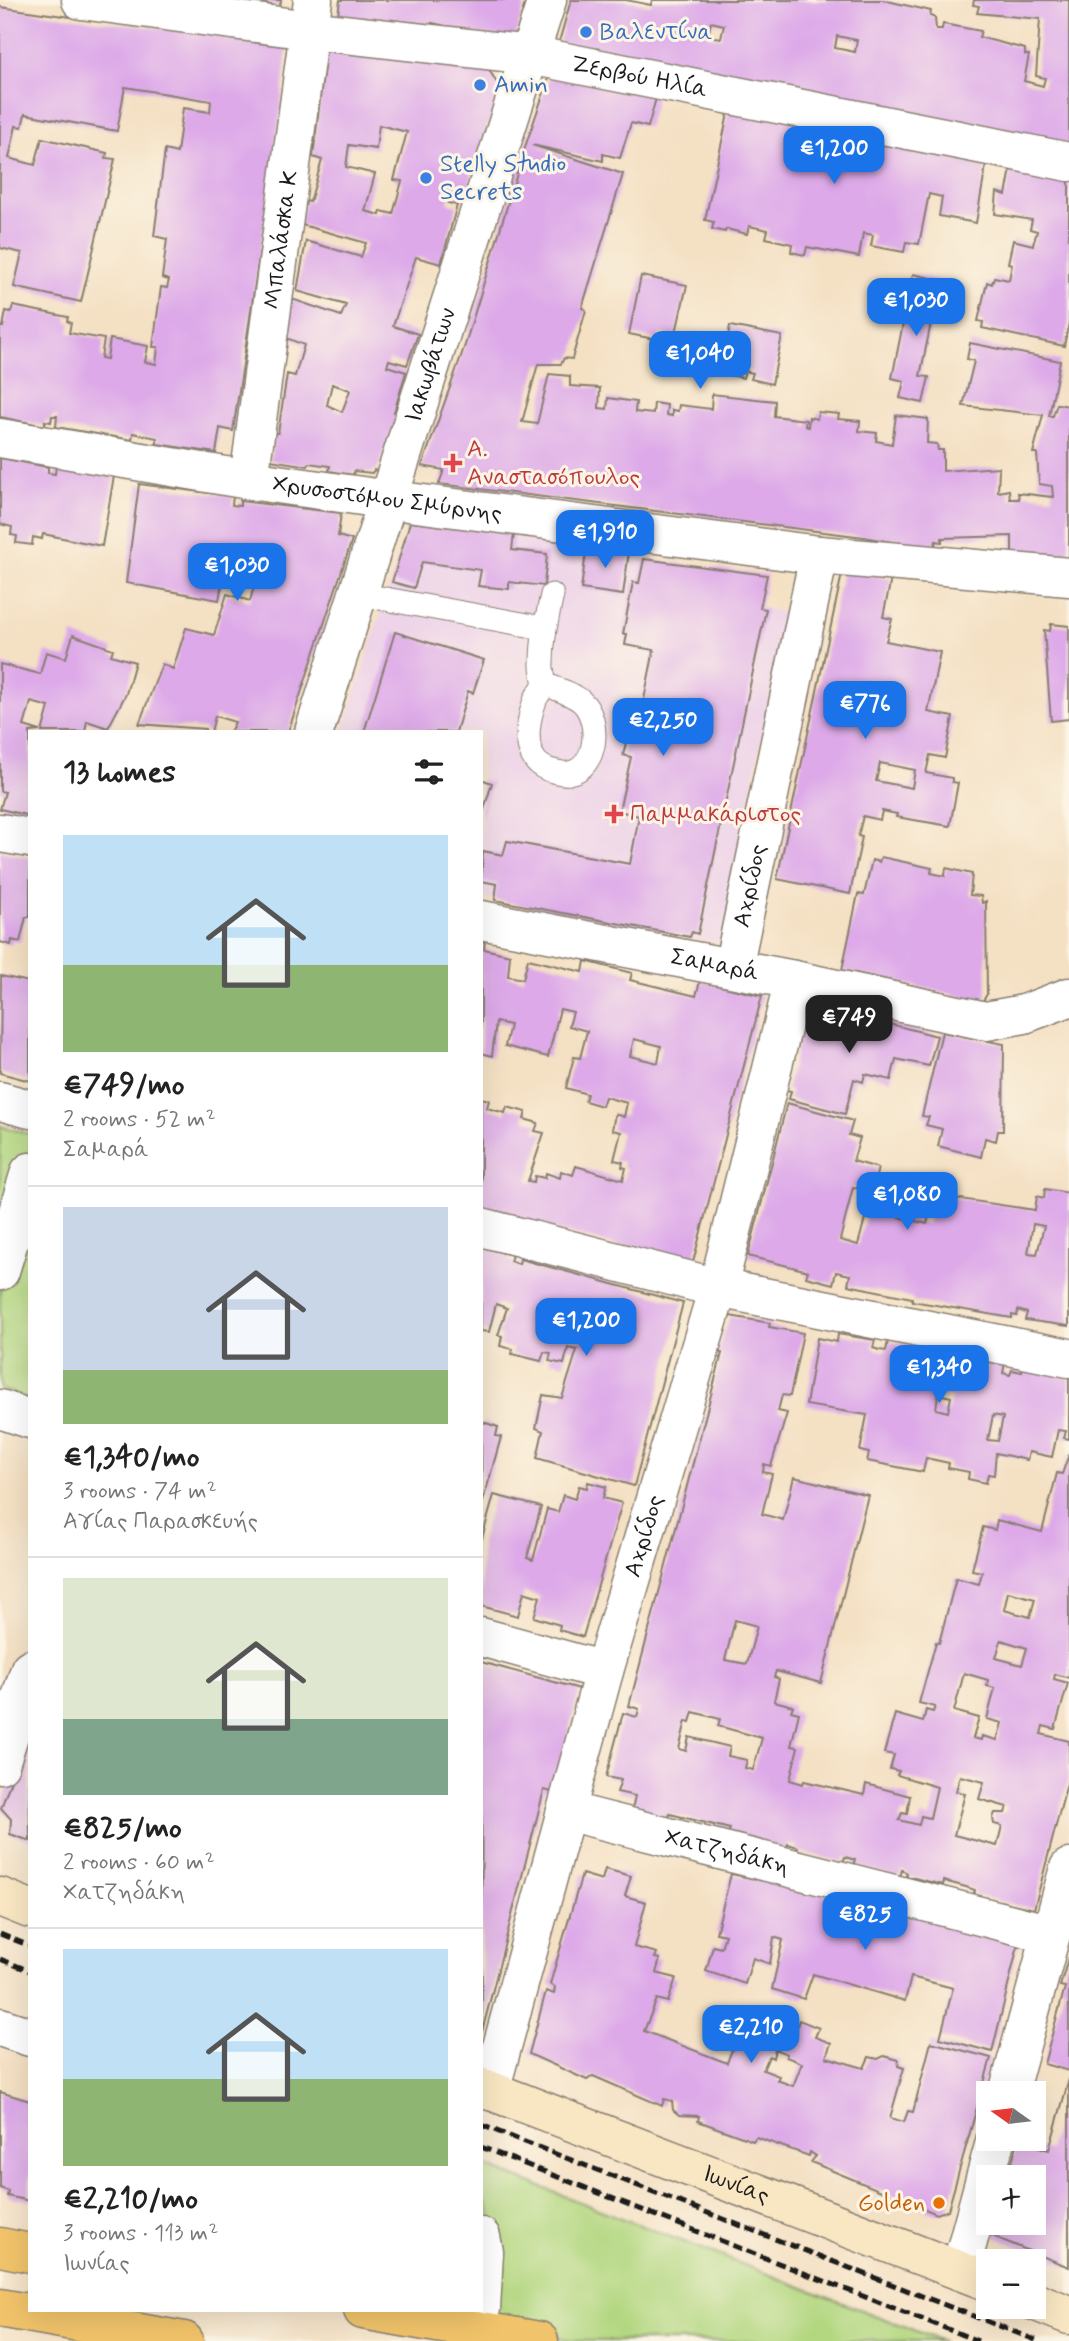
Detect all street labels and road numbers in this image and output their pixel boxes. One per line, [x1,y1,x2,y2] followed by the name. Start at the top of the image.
[569,48,710,105] street label: Ζερβού Ηλία
[256,169,306,311] street label: Μπαλάσκα Κ
[398,304,464,427] street label: Ιακωβάτων
[271,468,504,529] street label: Χρυσοστόμου Σμύρνης
[726,841,774,930] street label: Αχρίδος
[668,941,762,988] street label: Σαμαρά
[617,1491,671,1581] street label: Αχρίδος
[661,1821,792,1882] street label: Χατζηδάκη
[698,2158,774,2212] street label: Ιωνίας

